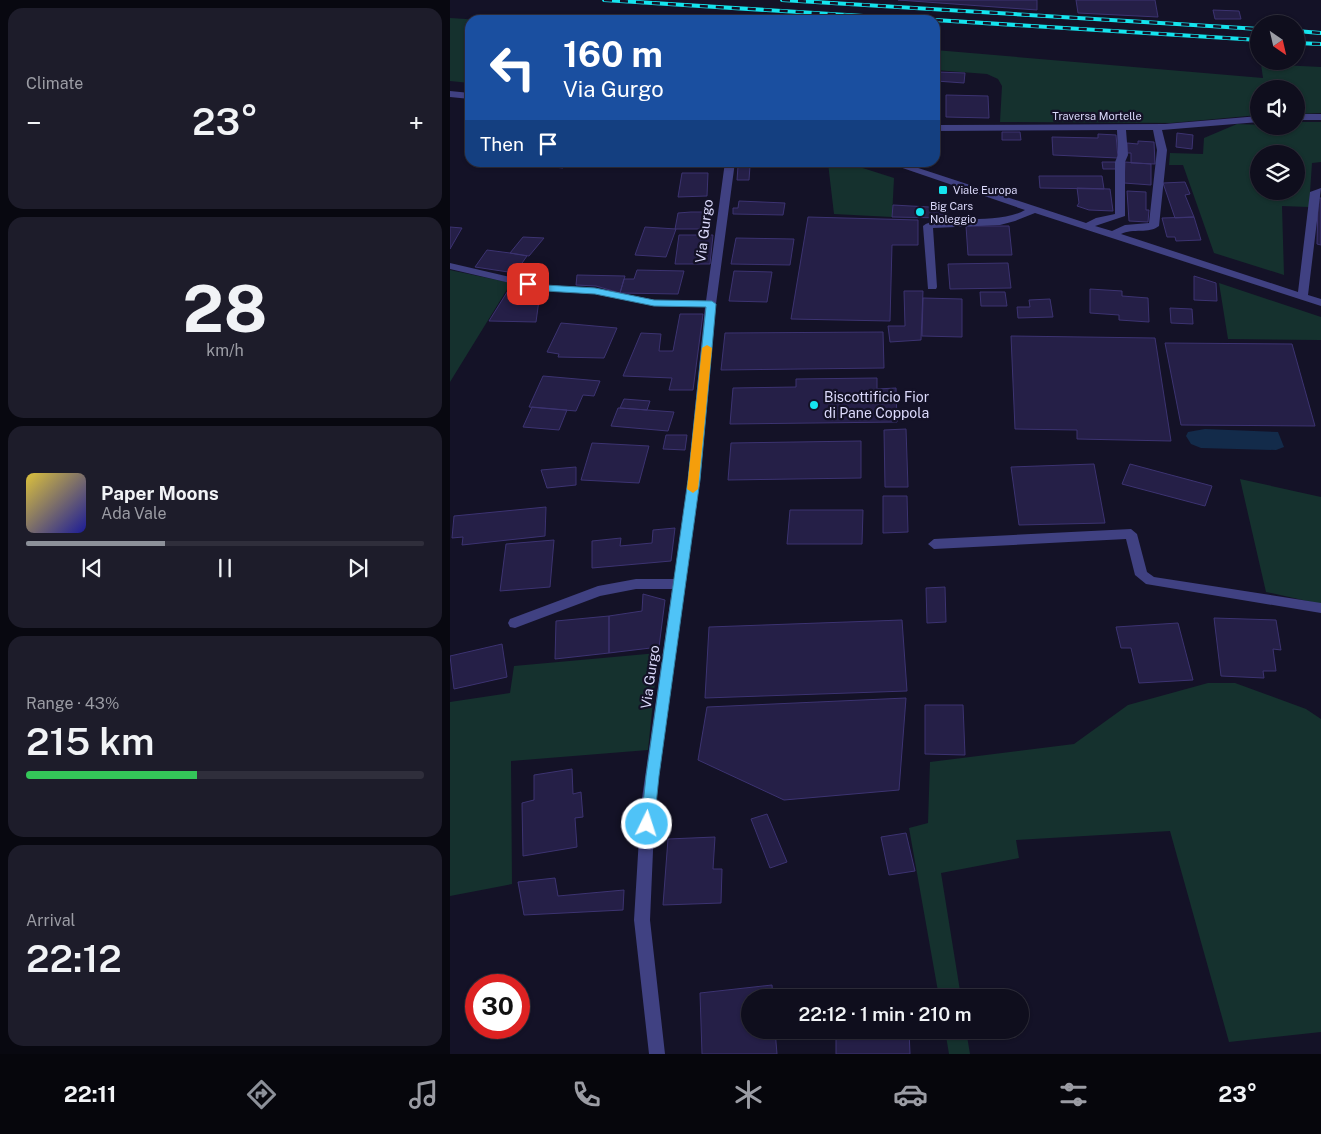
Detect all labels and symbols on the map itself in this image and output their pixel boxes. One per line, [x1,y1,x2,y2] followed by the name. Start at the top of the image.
[1250,15,1305,70] north arrow
[1052,110,1142,122] street label: Traversa Mortelle
[937,184,949,196] marker: Viale Europa
[953,184,1017,196] place label: Viale Europa
[692,198,716,264] street label: Via Gurgo
[930,200,976,225] place label: Big Cars Noleggio
[914,206,926,218] marker: Big Cars Noleggio
[507,263,549,305] pin
[824,389,929,421] place label: Biscottificio Fior di Pane Coppola
[808,399,820,411] marker: Biscottificio Fior di Pane Coppola
[638,644,662,710] street label: Via Gurgo
[620,797,672,849] position arrow
[465,974,530,1039] speed limit sign: 30

